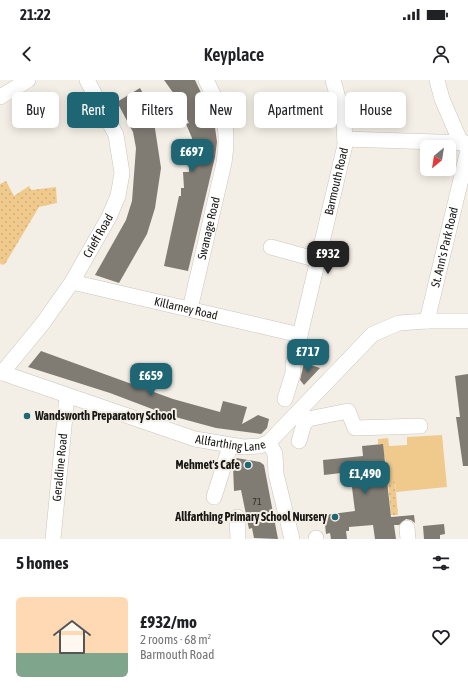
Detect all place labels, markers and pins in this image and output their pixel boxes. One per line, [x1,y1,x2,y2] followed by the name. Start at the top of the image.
[168,139,216,173] pin: £697
[304,241,352,275] pin: £932
[284,339,332,373] pin: £717
[127,363,175,397] pin: £659
[34,409,176,423] place label: Wandsworth Preparatory School
[22,411,32,421] marker: Wandsworth Preparatory School
[176,458,241,472] place label: Mehmet's Cafe
[243,460,253,470] marker: Mehmet's Cafe
[332,461,398,495] pin: £1,490
[174,510,327,524] place label: Allfarthing Primary School Nursery
[330,512,340,522] marker: Allfarthing Primary School Nursery

